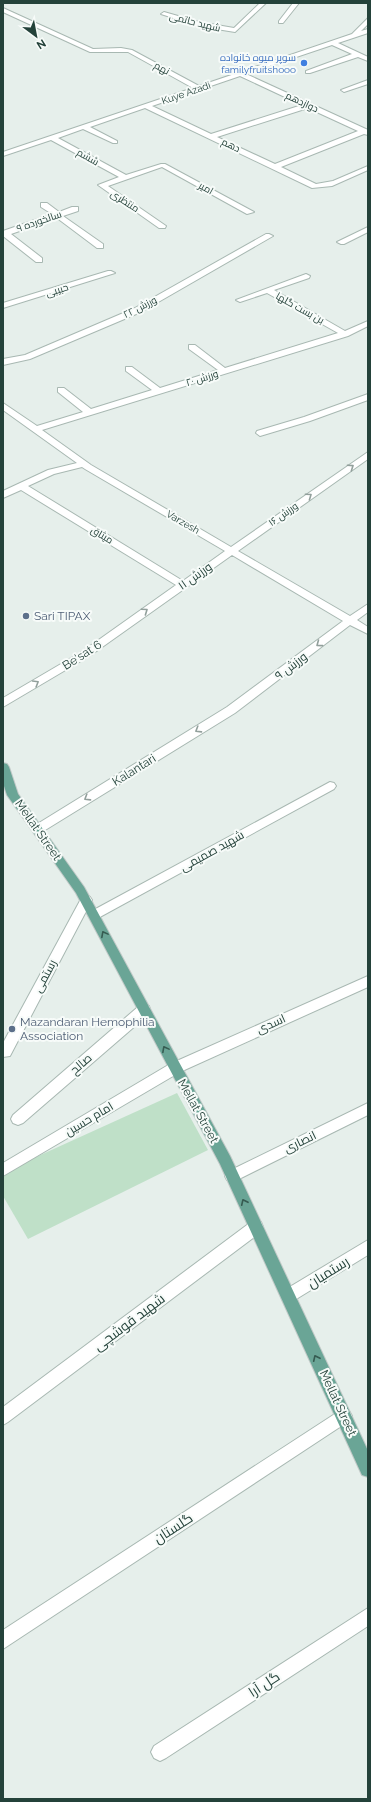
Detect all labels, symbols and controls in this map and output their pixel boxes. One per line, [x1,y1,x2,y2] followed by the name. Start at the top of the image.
[168,10,222,35] street label: شهید حاتمی
[16,16,56,56] north arrow
[34,36,48,52] text: N
[220,52,296,75] place label: سوپر میوه خانواده familyfruitshooo
[299,58,309,68] marker: سوپر میوه خانواده familyfruitshooo
[151,59,172,78] street label: نهم
[160,79,212,107] street label: Kuye Azadi
[283,90,320,116] street label: دوازدهم
[219,136,242,156] street label: دهم
[74,147,101,169] street label: ششم
[196,179,215,196] street label: امیر
[108,188,141,215] street label: منتظری
[15,208,63,234] street label: سالخورده ۹
[44,281,70,300] street label: حبیبی
[273,290,326,327] street label: بن بست گلها
[121,294,159,321] street label: ورزش ۲۲
[185,368,220,389] street label: ورزش ۲۰
[347,464,354,471] one-way arrow
[305,493,312,500] one-way arrow
[266,500,300,529] street label: ورزش ۱۶
[164,508,202,536] street label: Varzesh
[88,524,115,547] street label: میثاق
[175,559,215,593] street label: ورزش ۱۱
[34,609,91,623] place label: Sari TIPAX
[141,609,148,616] one-way arrow
[21,611,31,621] marker: Sari TIPAX
[60,637,104,673] street label: Be'sat 6
[317,640,324,647] one-way arrow
[272,649,310,683] street label: ورزش ۹
[32,680,39,687] one-way arrow
[195,726,202,733] one-way arrow
[110,751,158,789] street label: Kalantari
[84,794,91,801] one-way arrow
[12,797,64,863] street label: Mellat Street
[178,828,247,874] street label: شهید صمیمی
[101,931,109,939] one-way arrow
[31,957,59,995] street label: رستمی
[254,1011,288,1037] street label: اسدی
[20,1015,155,1043] place label: Mazandaran Hemophilia Association
[7,1024,17,1034] marker: Mazandaran Hemophilia Association
[162,1046,170,1053] one-way arrow
[67,1051,95,1078] street label: صالح
[175,1077,221,1145] street label: Mellat Street
[62,1099,116,1140] street label: امام حسین
[282,1128,318,1156] street label: انصاری
[241,1198,249,1206] one-way arrow
[304,1253,352,1291] street label: رستمیان
[90,1290,169,1356] street label: شهید قوشچی
[313,1354,321,1361] one-way arrow
[317,1368,359,1438] street label: Mellat Street
[150,1509,196,1547] street label: گلستان
[245,1668,283,1700] street label: گل آرا

